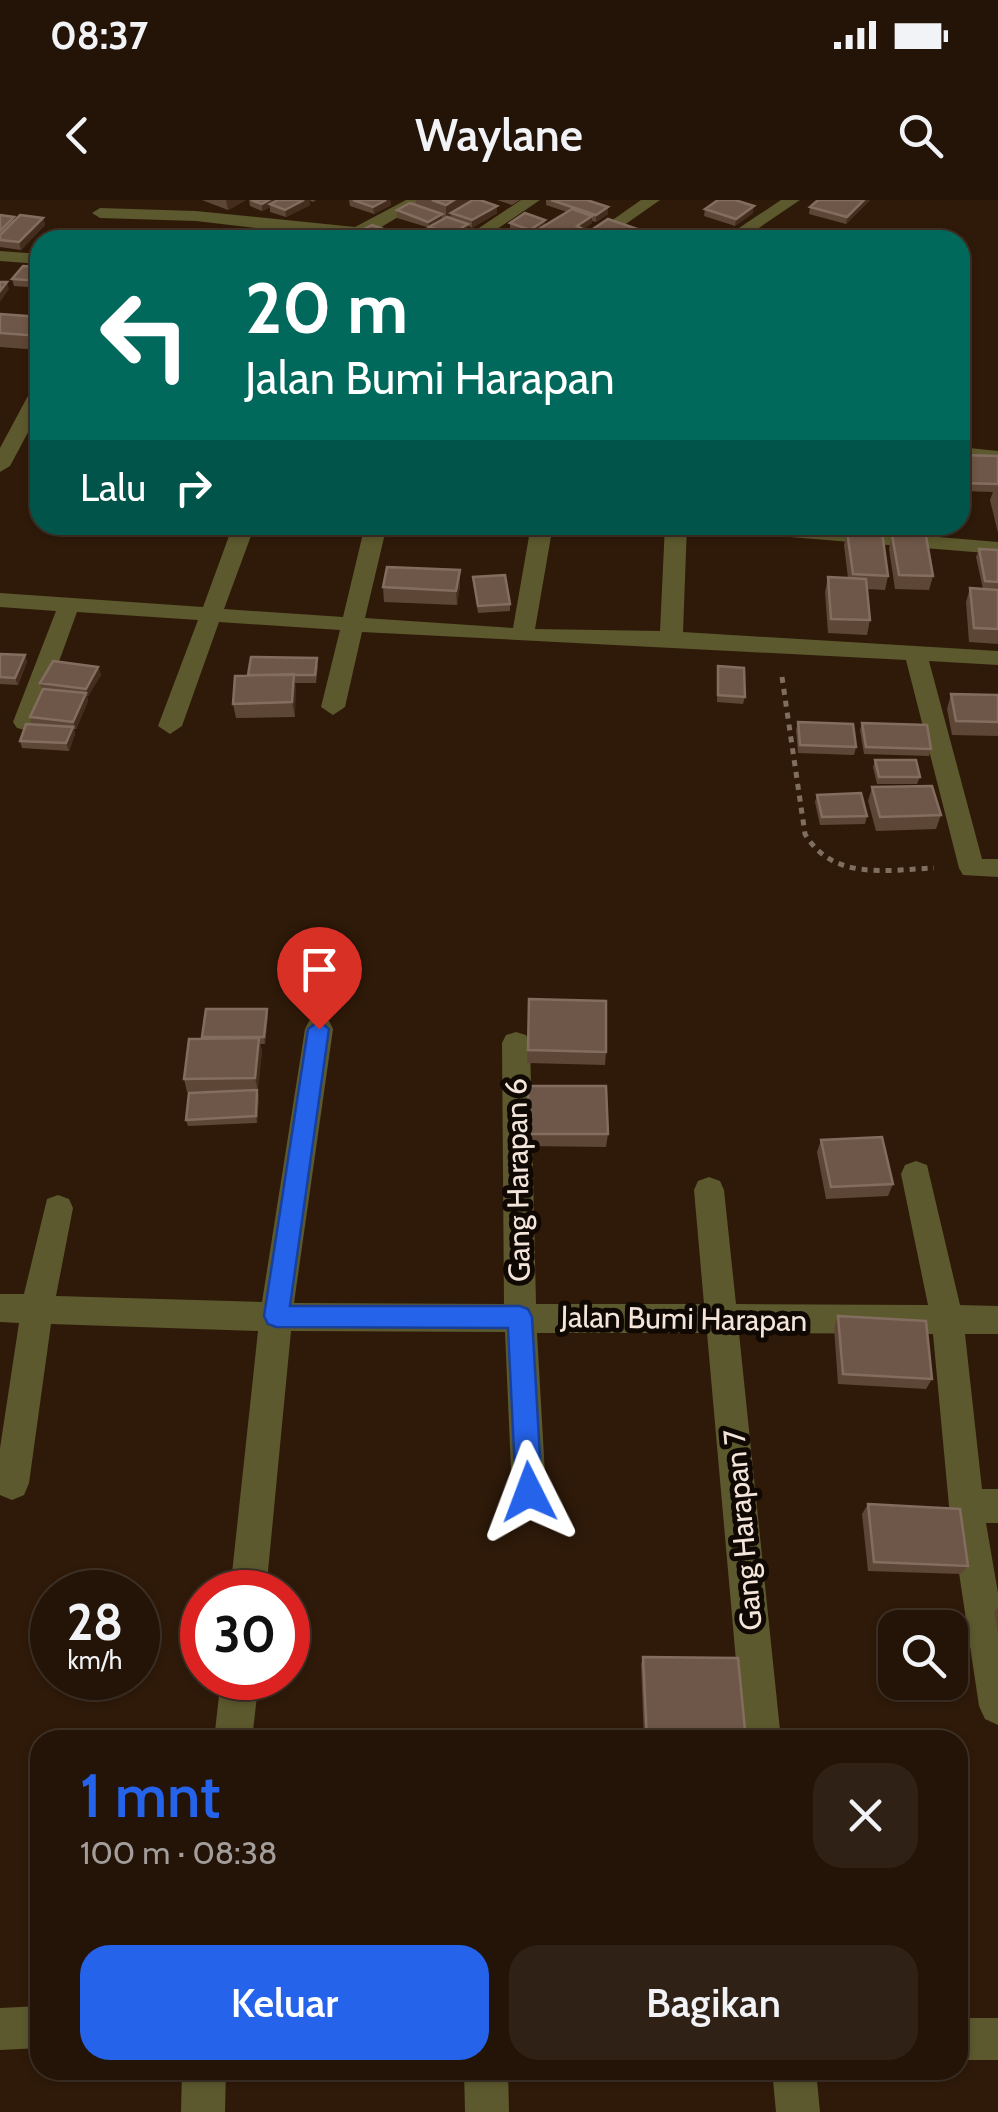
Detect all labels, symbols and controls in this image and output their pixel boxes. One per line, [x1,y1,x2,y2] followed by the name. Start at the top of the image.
[50,12,148,59] text: 08:37
[50,108,105,163] icon: back
[415,108,583,162] text: Waylane
[893,108,948,163] icon: search
[245,265,408,351] text: 20 m
[80,270,210,400] icon: left
[245,351,615,405] text: Jalan Bumi Harapan
[166,460,221,515] icon: right
[80,464,146,511] text: Lalu
[277,927,362,1030] pin
[292,942,347,997] icon: arrive
[497,1078,538,1282] street label: Gang Harapan 6
[559,1298,808,1339] street label: Jalan Bumi Harapan
[715,1428,770,1632] street label: Gang Harapan 7
[477,1440,581,1544] position arrow
[180,1570,310,1700] speed limit sign: 30
[67,1592,123,1653] text: 28
[878,1610,968,1700] map controls
[878,1610,968,1700] button: search
[68,1645,122,1675] text: km/h
[80,1759,220,1832] text: 1 mnt
[813,1763,918,1868] button: close
[80,1833,277,1872] text: 100 m · 08:38
[80,1945,489,2060] button: Keluar
[509,1945,918,2060] button: Bagikan

